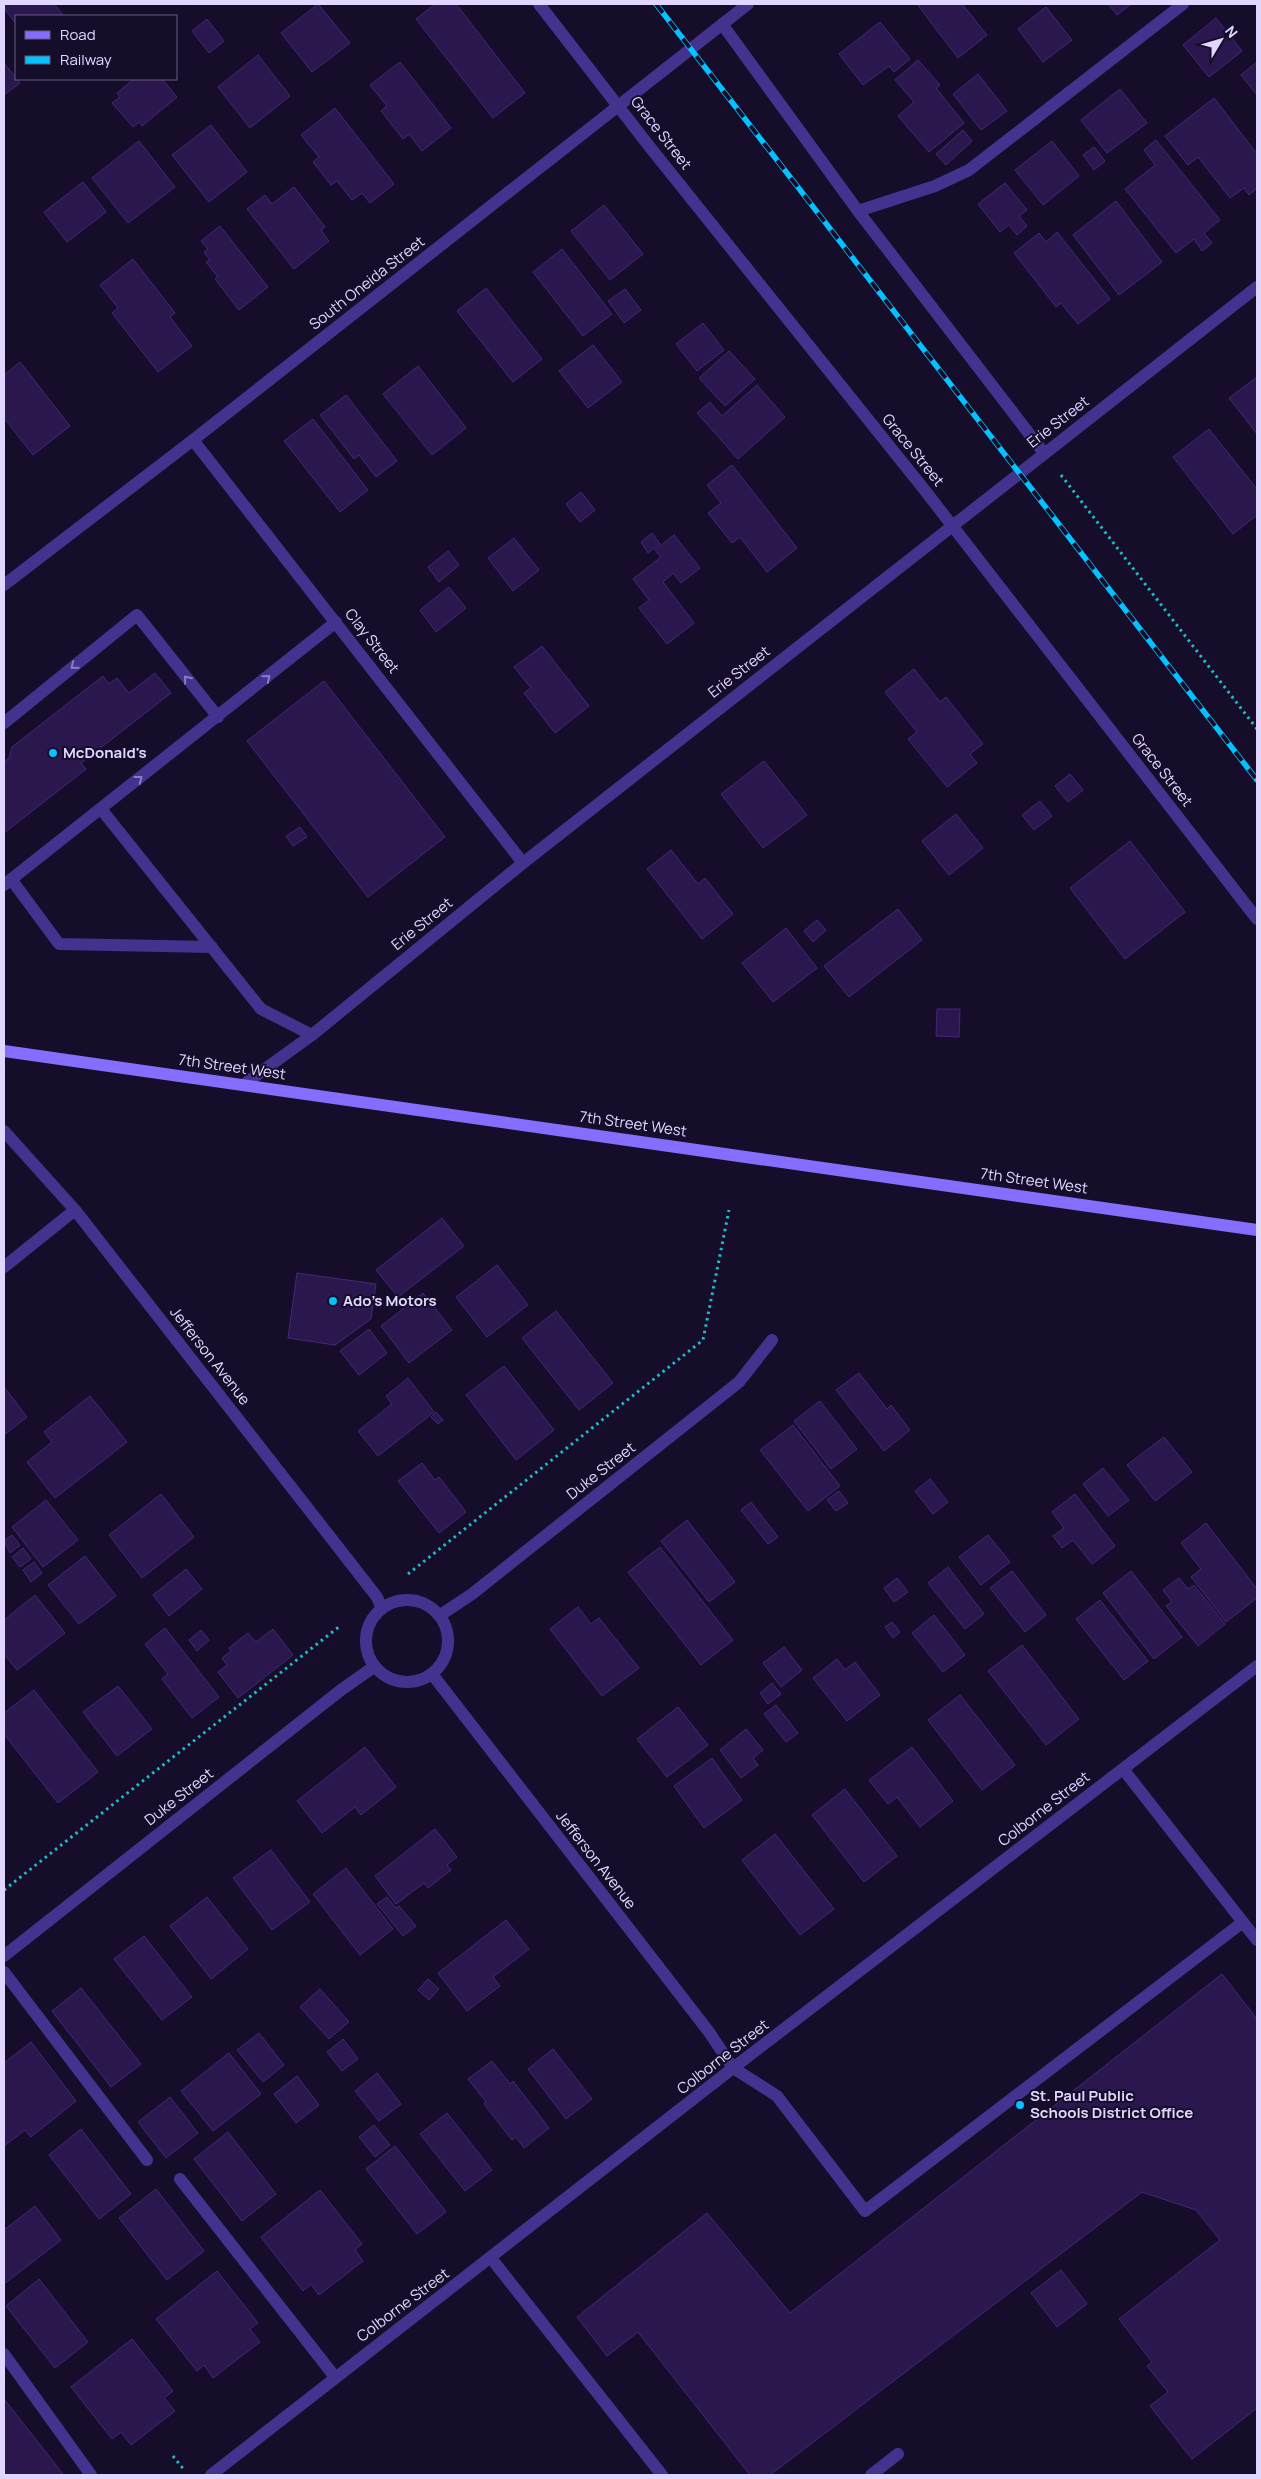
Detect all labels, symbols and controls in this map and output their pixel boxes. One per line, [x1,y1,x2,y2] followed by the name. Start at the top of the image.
[15,15,178,80] legend
[1196,15,1246,65] north arrow
[1221,22,1242,42] text: N
[60,24,96,45] text: Road
[60,49,112,70] text: Railway
[626,92,697,174] street label: Grace Street
[305,231,429,334] street label: South Oneida Street
[1022,391,1093,452] street label: Erie Street
[878,409,949,490] street label: Grace Street
[340,604,404,678] street label: Clay Street
[703,641,774,702] street label: Erie Street
[71,660,80,669] one-way arrow
[185,676,193,685] one-way arrow
[261,676,270,684] one-way arrow
[1127,729,1198,811] street label: Grace Street
[63,742,147,763] place label: McDonald's
[47,747,59,759] marker: McDonald's
[133,776,142,784] one-way arrow
[387,892,457,955] street label: Erie Street
[177,1049,287,1084] street label: 7th Street West
[578,1106,688,1141] street label: 7th Street West
[979,1163,1089,1198] street label: 7th Street West
[343,1290,437,1311] place label: Ado's Motors
[327,1295,339,1307] marker: Ado's Motors
[165,1302,256,1409] street label: Jefferson Avenue
[562,1437,640,1504] street label: Duke Street
[140,1763,218,1830] street label: Duke Street
[994,1766,1094,1851] street label: Colborne Street
[551,1806,642,1913] street label: Jefferson Avenue
[673,2014,773,2099] street label: Colborne Street
[1030,2085,1193,2123] place label: St. Paul Public Schools District Office
[1014,2099,1026,2111] marker: St. Paul Public Schools District Office
[352,2263,453,2346] street label: Colborne Street

